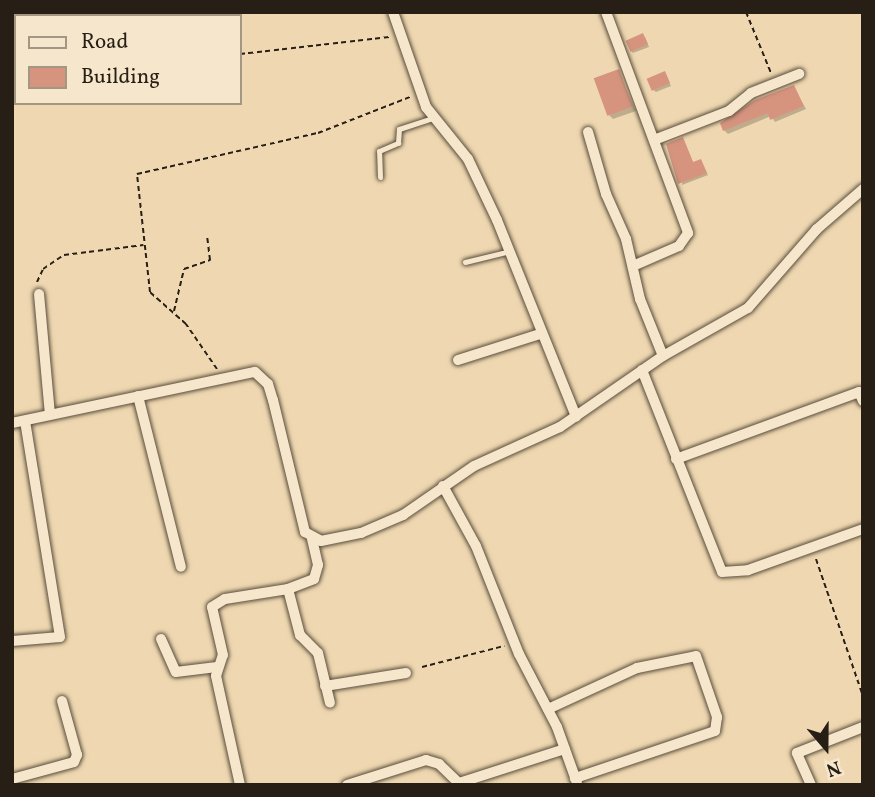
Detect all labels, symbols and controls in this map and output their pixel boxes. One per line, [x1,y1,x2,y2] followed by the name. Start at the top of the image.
[14,14,242,105] legend
[81,28,128,57] text: Road
[81,63,160,92] text: Building
[791,713,861,783] north arrow
[822,753,844,782] text: N

